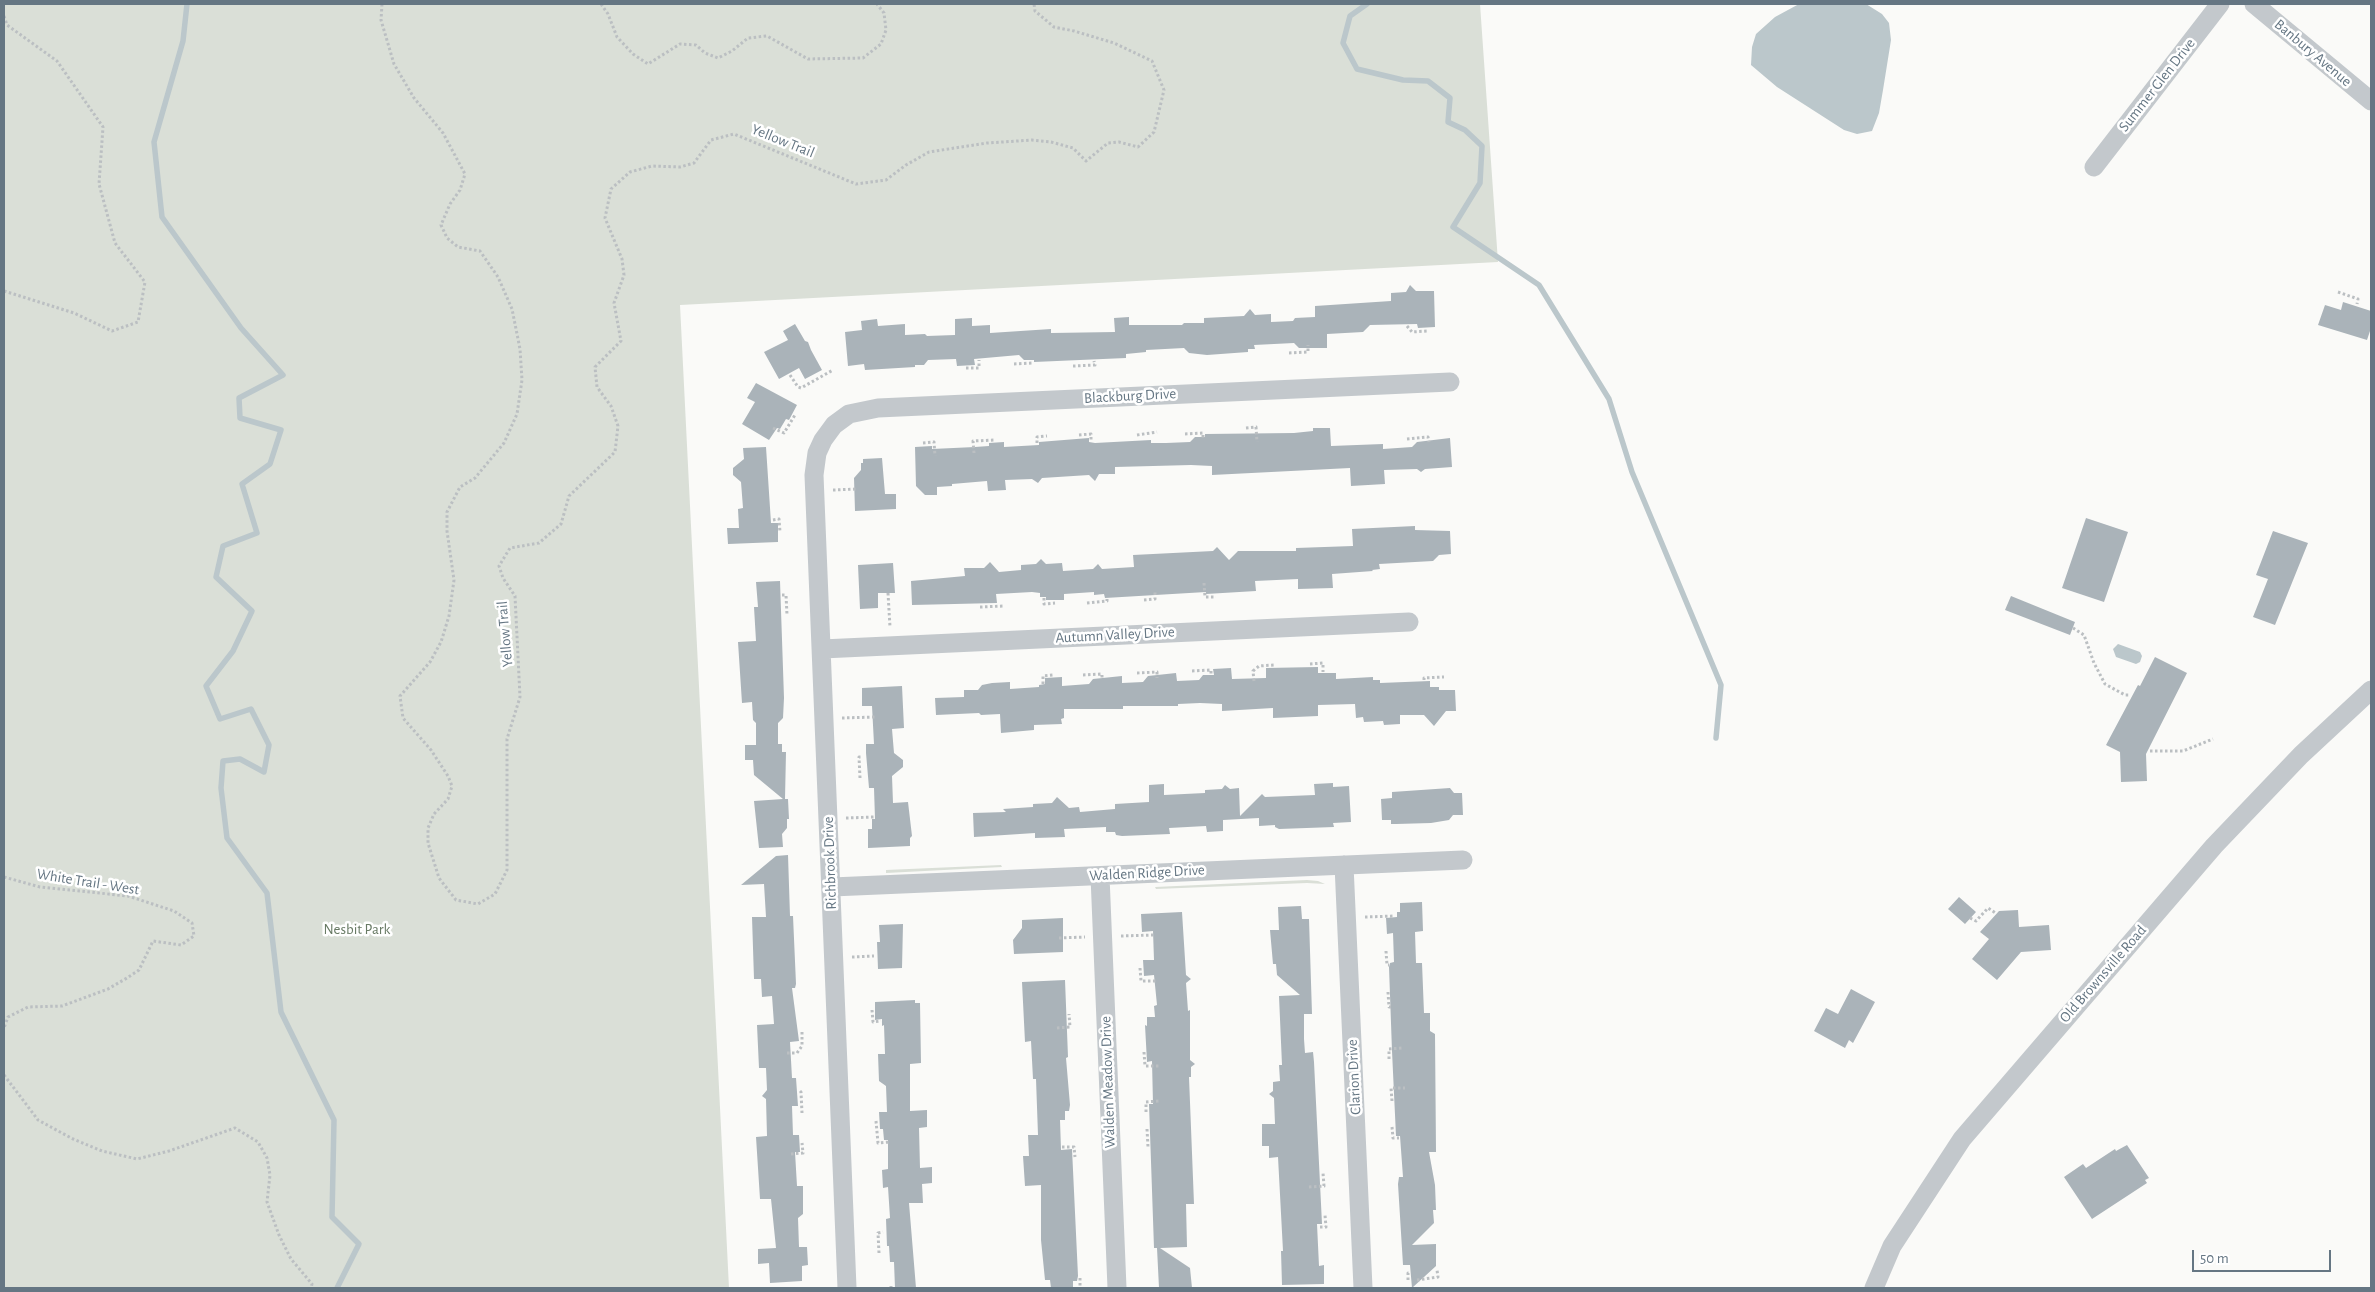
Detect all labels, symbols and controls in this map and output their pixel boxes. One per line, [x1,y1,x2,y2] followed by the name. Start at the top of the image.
[2271,15,2355,91] street label: Banbury Avenue
[2115,35,2199,135] street label: Summer Glen Drive
[749,120,817,162] street label: Yellow Trail
[1083,385,1177,407] street label: Blackburg Drive
[493,600,517,668] street label: Yellow Trail
[1055,623,1175,647] street label: Autumn Valley Drive
[819,816,841,910] street label: Richbrook Drive
[1089,861,1205,885] street label: Walden Ridge Drive
[35,865,141,899] street label: White Trail - West
[324,920,390,938] park label: Nesbit Park
[2056,922,2150,1026] street label: Old Brownsville Road
[1097,1016,1119,1148] street label: Walden Meadow Drive
[1343,1039,1365,1115] street label: Clarion Drive
[2195,1240,2334,1272] scale bar
[2200,1251,2229,1266] text: 50 m

